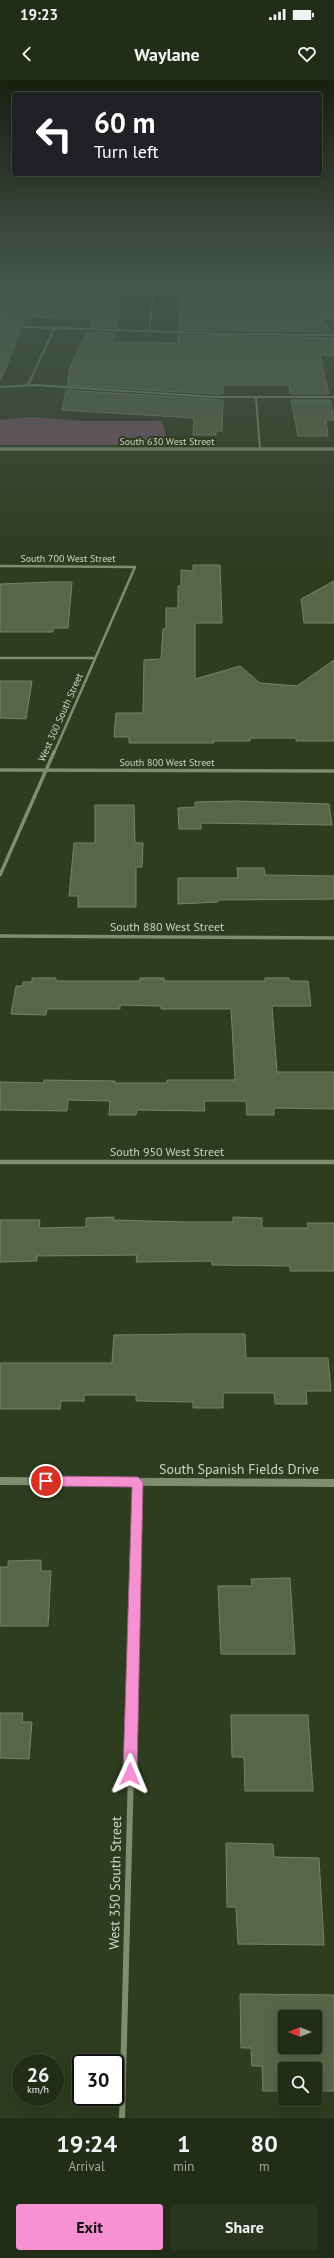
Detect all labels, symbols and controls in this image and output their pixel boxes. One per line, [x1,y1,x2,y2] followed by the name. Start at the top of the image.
[20,5,58,24] text: 19:23
[16,43,38,65] icon: back
[134,43,200,66] text: Waylane
[296,43,318,65] icon: heart
[94,104,155,141] text: 60 m
[28,108,80,160] icon: left
[94,140,159,163] text: Turn left
[119,435,215,448] street label: South 630 West Street
[20,552,116,565] street label: South 700 West Street
[35,670,86,763] street label: West 300 South Street
[119,756,215,769] street label: South 800 West Street
[110,919,224,934] street label: South 880 West Street
[110,1144,224,1159] street label: South 950 West Street
[159,1460,319,1478] street label: South Spanish Fields Drive
[29,1464,63,1498] pin
[35,1470,57,1492] icon: arrive
[109,1753,151,1795] position arrow
[105,1816,125,1950] street label: West 350 South Street
[278,2010,322,2054] north arrow
[278,2010,322,2106] map controls
[72,2054,124,2106] speed limit sign: 30
[27,2062,49,2088] text: 26
[278,2062,322,2106] button: search
[27,2083,49,2096] text: km/h
[56,2128,117,2159] text: 19:24
[177,2128,191,2159] text: 1
[251,2128,278,2159] text: 80
[68,2158,105,2175] text: Arrival
[173,2158,194,2175] text: min
[259,2158,269,2175] text: m
[16,2204,163,2250] button: Exit
[171,2204,318,2250] button: Share

